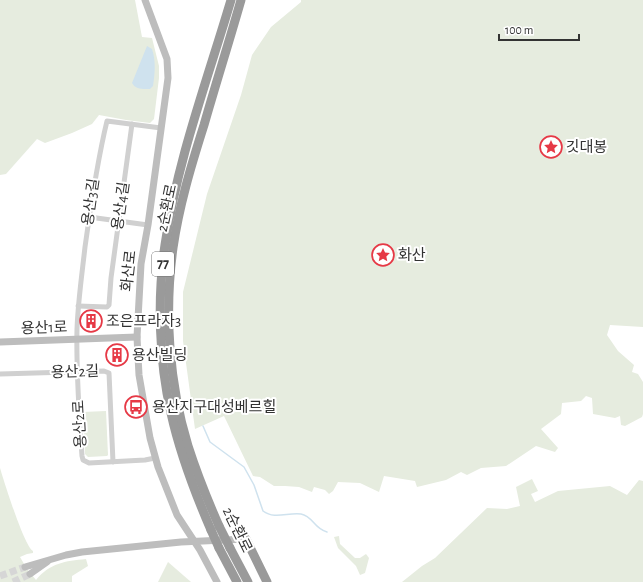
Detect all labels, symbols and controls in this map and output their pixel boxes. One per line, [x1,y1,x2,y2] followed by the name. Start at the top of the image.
[499,16,579,42] scale bar
[505,24,533,36] text: 100 m
[538,134,564,160] place icon: 깃대봉
[566,139,607,155] place label: 깃대봉
[79,177,102,227] street label: 용산3길
[109,181,132,231] street label: 용산4길
[153,182,179,233] street label: 2순환로
[370,242,396,268] place icon: 화산
[398,247,426,263] place label: 화산
[118,250,139,292] street label: 화산로
[152,252,174,276] road number: 77
[78,308,104,334] building icon: 조은프라자3
[106,313,181,329] place label: 조은프라자3
[20,319,68,336] street label: 용산1로
[104,342,130,368] building icon: 용산빌딩
[132,347,187,363] place label: 용산빌딩
[51,363,99,380] street label: 용산2길
[123,394,149,420] bus stop icon: 용산지구대성베르힐
[152,399,276,415] place label: 용산지구대성베르힐
[70,400,89,449] street label: 용산2로
[220,504,256,555] street label: 2순환로

